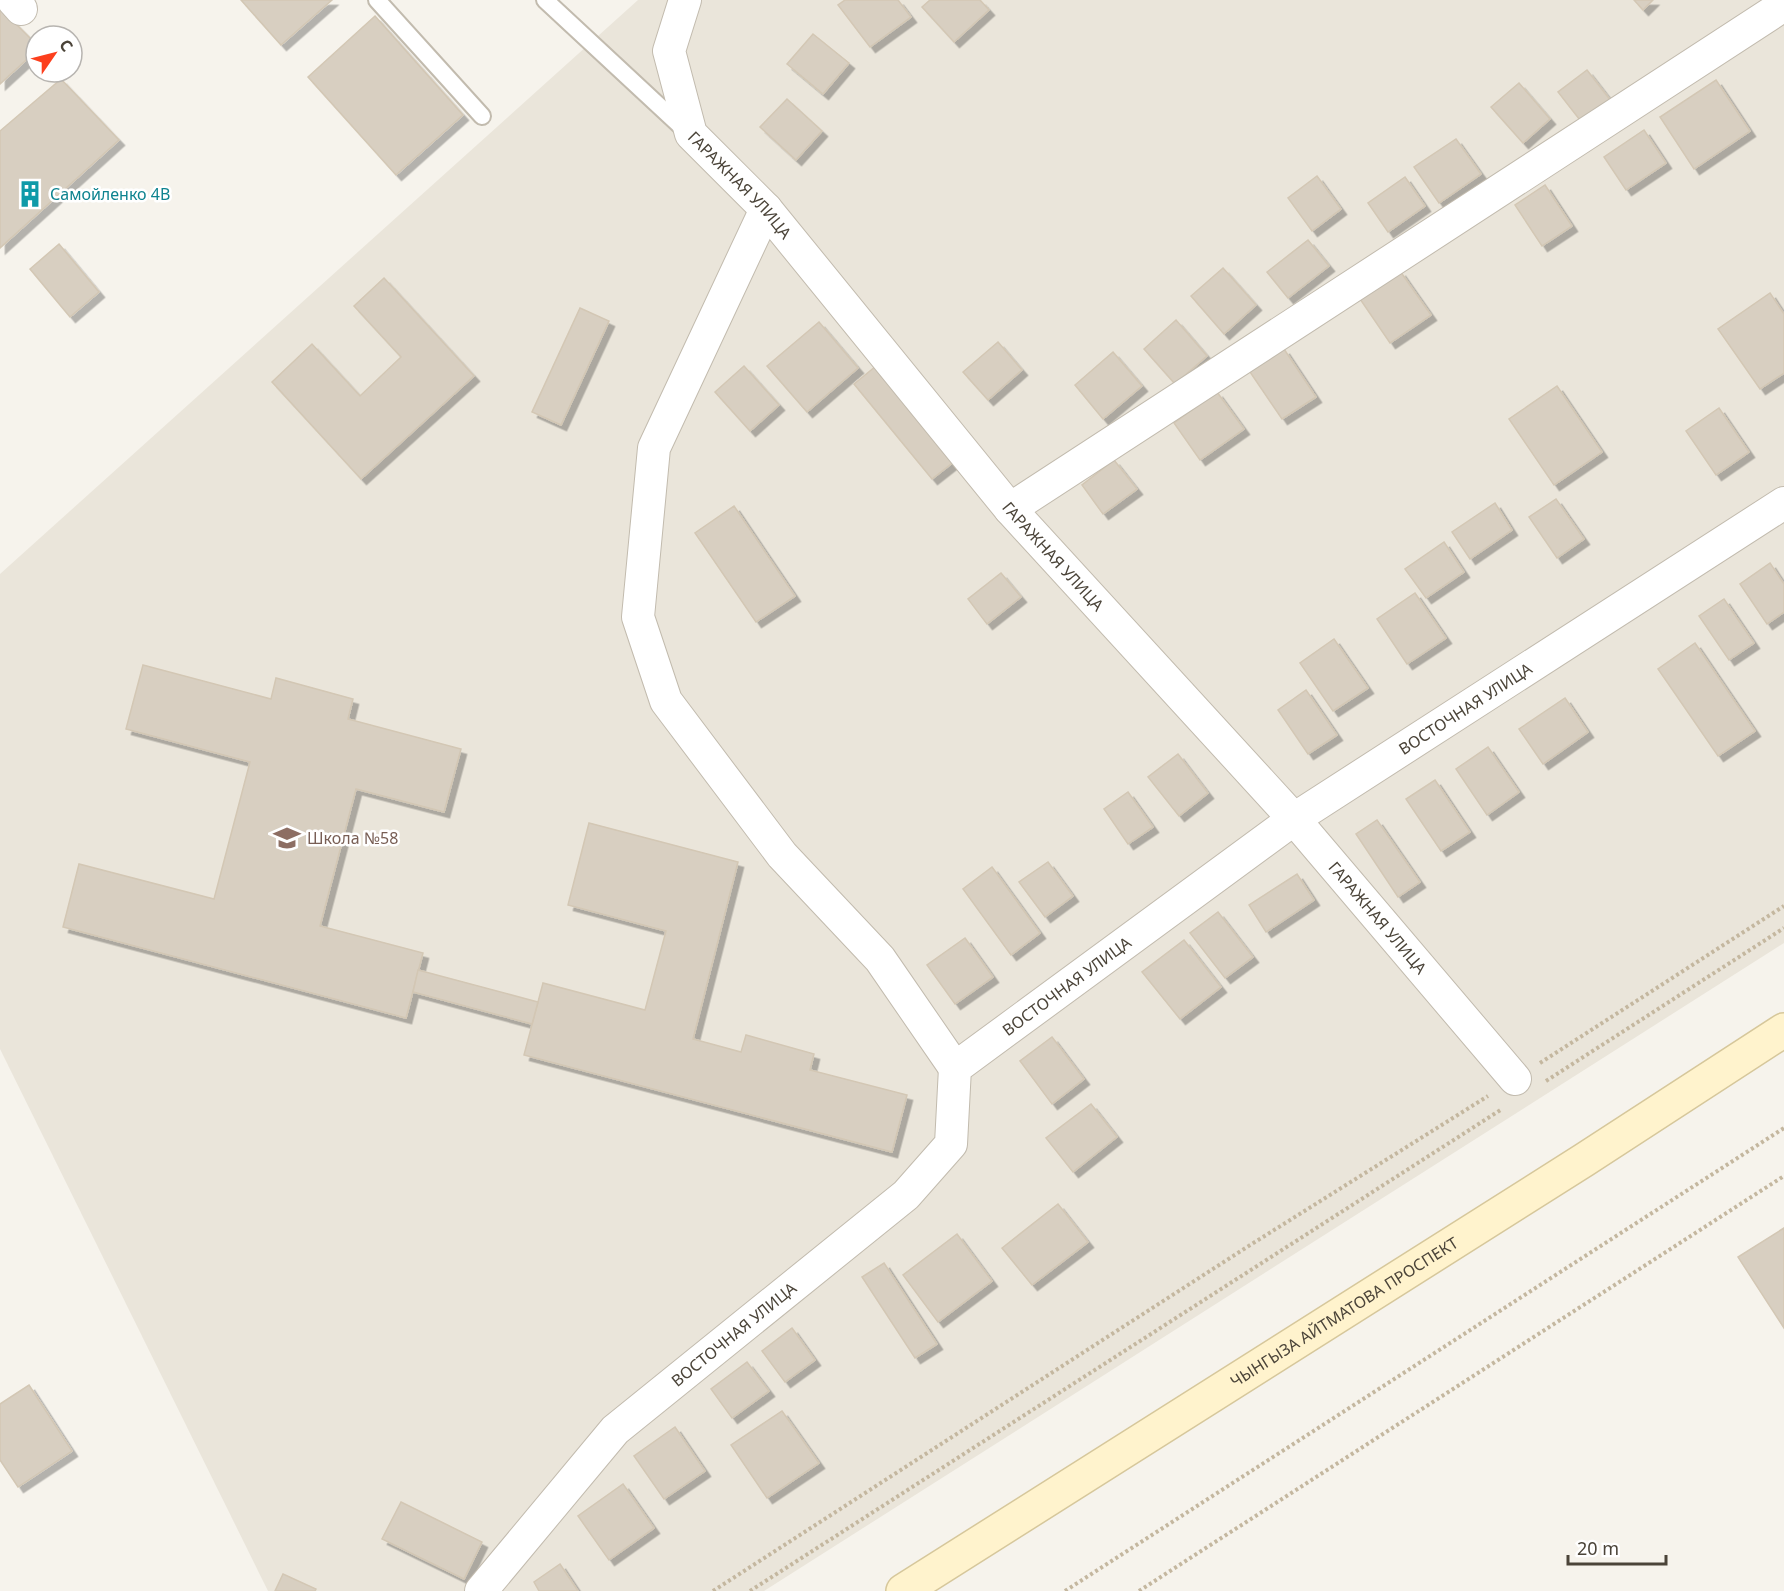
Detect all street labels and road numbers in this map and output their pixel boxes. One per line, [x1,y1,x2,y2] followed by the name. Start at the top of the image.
[683,126,797,244] street label: ГАРАЖНАЯ УЛИЦА
[997,497,1109,616] street label: ГАРАЖНАЯ УЛИЦА
[1394,657,1537,760] street label: ВОСТОЧНАЯ УЛИЦА
[1324,857,1432,979] street label: ГАРАЖНАЯ УЛИЦА
[998,931,1136,1041] street label: ВОСТОЧНАЯ УЛИЦА
[1226,1232,1462,1392] street label: ЧЫНГЫЗА АЙТМАТОВА ПРОСПЕКТ
[667,1277,801,1391] street label: ВОСТОЧНАЯ УЛИЦА

